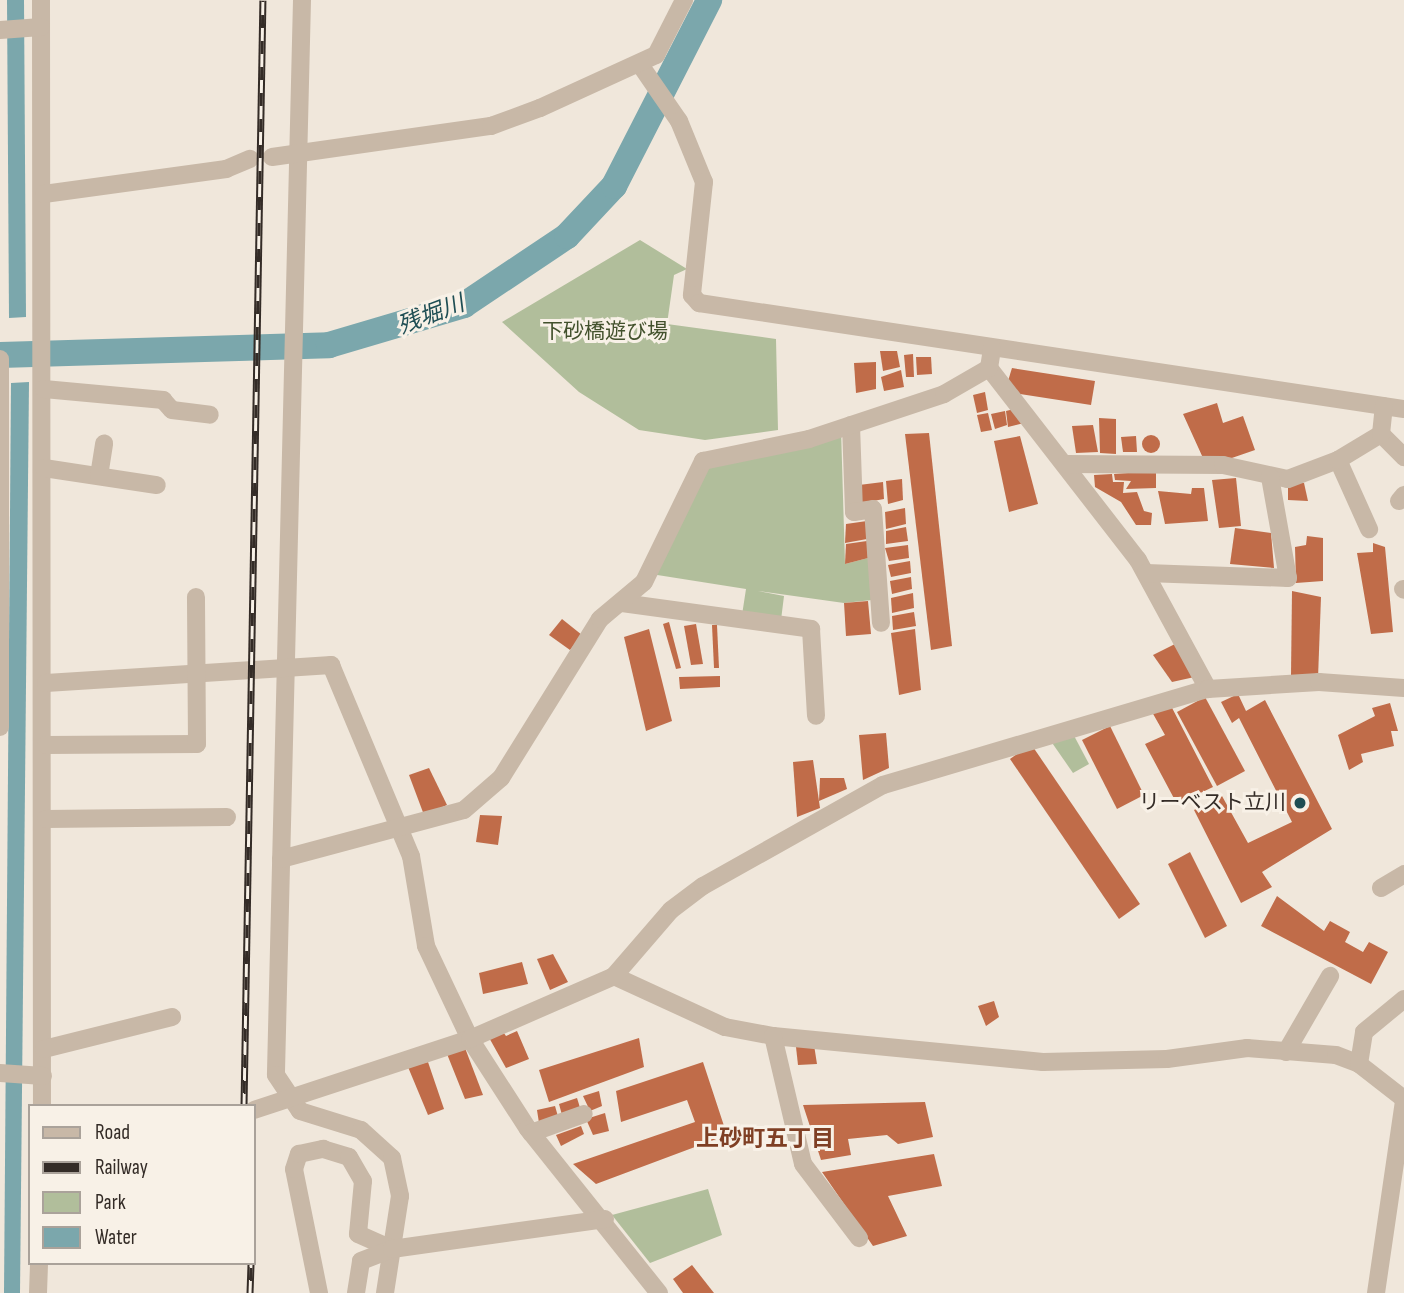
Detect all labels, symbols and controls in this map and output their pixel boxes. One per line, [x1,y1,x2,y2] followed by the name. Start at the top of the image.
[394,290,468,340] water label: 残堀川
[542,319,668,345] park label: 下砂橋遊び場
[1139,790,1286,816] place label: リーベスト立川
[1292,795,1308,811] marker: リーベスト立川
[28,1104,256,1265] legend
[95,1120,130,1145] text: Road
[696,1125,834,1153] district label: 上砂町五丁目
[95,1155,148,1180] text: Railway
[95,1190,126,1215] text: Park
[95,1225,137,1250] text: Water

